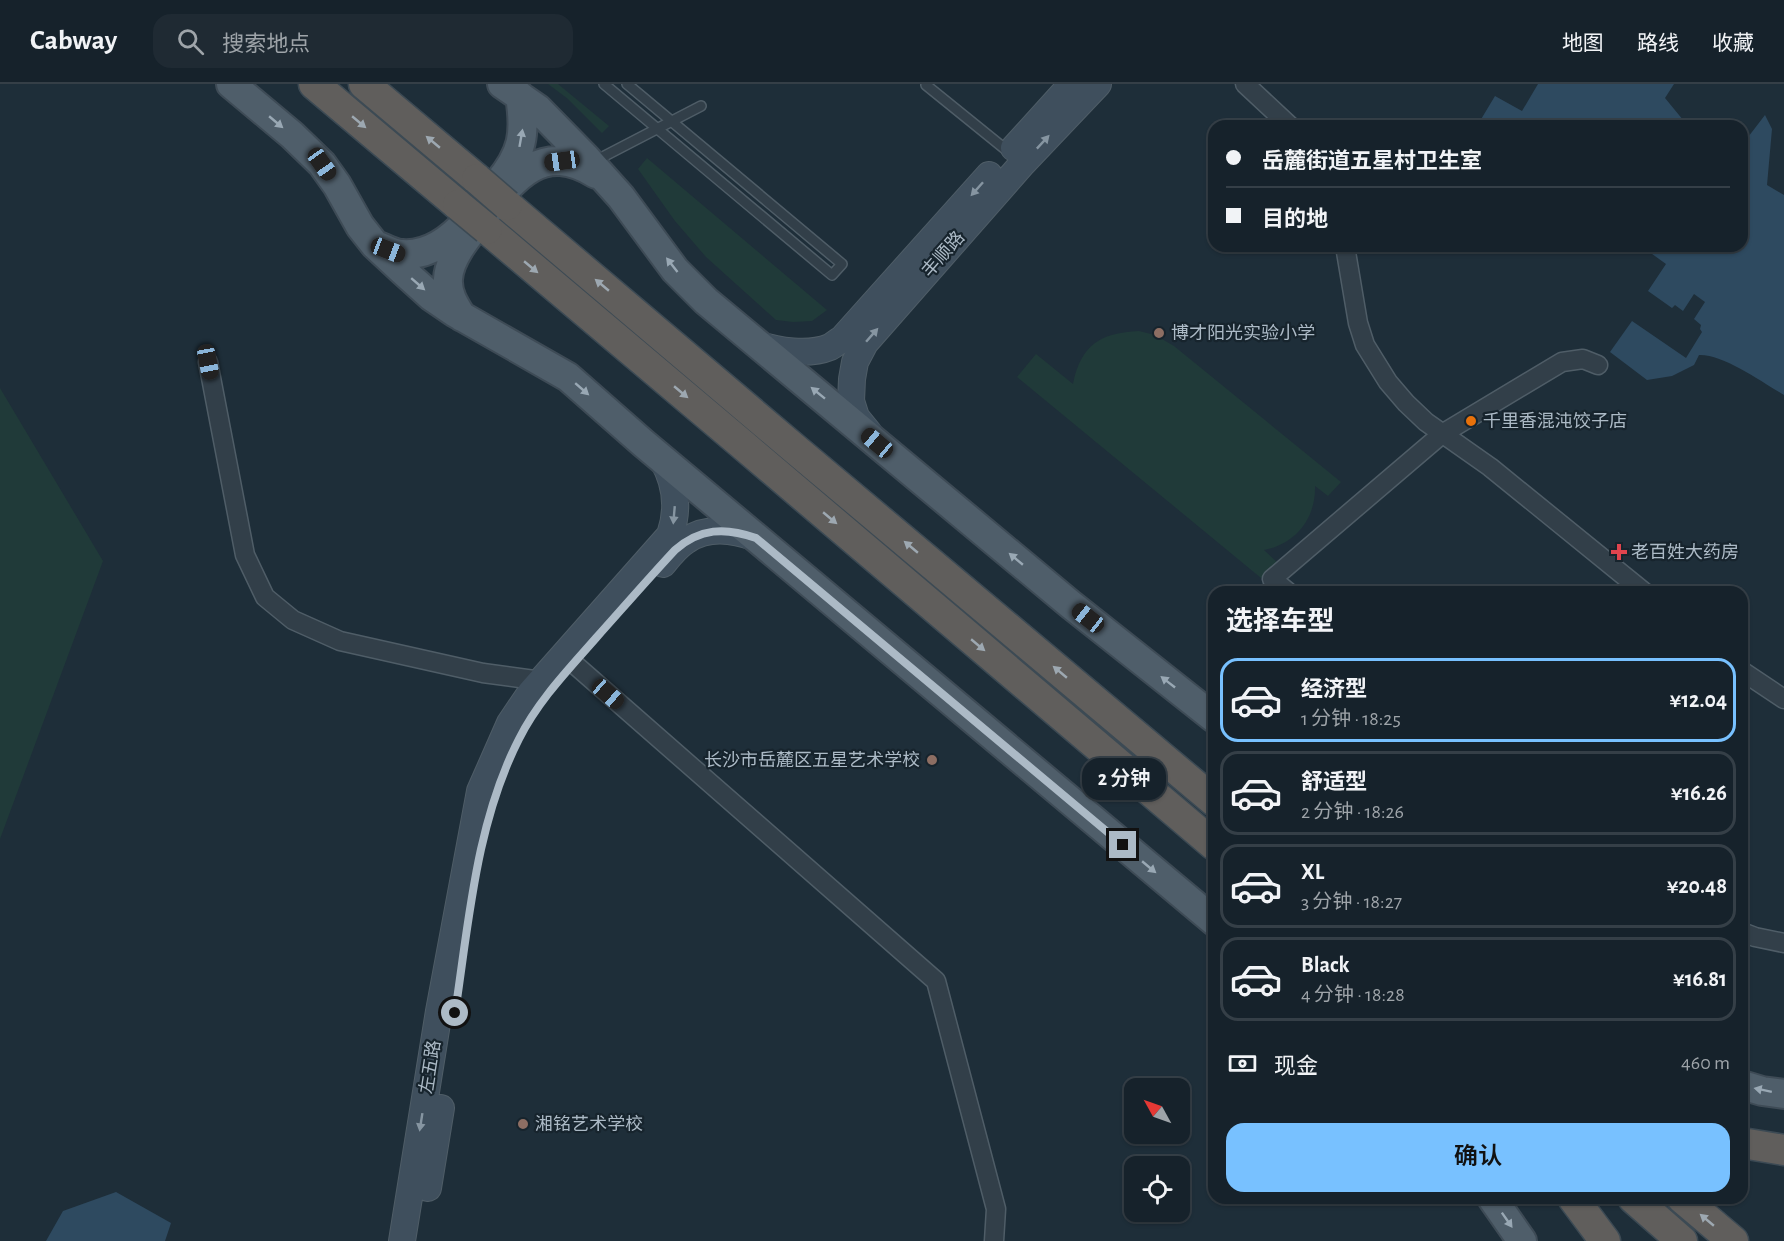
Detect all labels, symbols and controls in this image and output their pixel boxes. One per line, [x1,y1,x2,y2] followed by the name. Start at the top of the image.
[153,14,573,68] search box
[174,25,207,58] icon: search
[30,27,117,55] text: Cabway
[222,33,310,55] text: 搜索地点
[1562,33,1604,54] text: 地图
[1637,33,1679,54] text: 路线
[1712,33,1754,54] text: 收藏
[268,115,284,128] one-way arrow
[351,115,366,128] one-way arrow
[517,128,526,147] one-way arrow
[1036,134,1050,149] one-way arrow
[425,135,441,148] one-way arrow
[304,144,340,184] car
[543,150,581,172] car
[1262,150,1482,172] text: 岳麓街道五星村卫生室
[970,182,984,196] one-way arrow
[1262,208,1328,230] text: 目的地
[918,227,968,281] street label: 丰顺路
[368,235,408,265] car
[666,258,678,273] one-way arrow
[523,260,538,273] one-way arrow
[410,278,426,291] one-way arrow
[594,279,610,292] one-way arrow
[1171,323,1315,343] place label: 博才阳光实验小学
[1152,326,1166,340] marker: 博才阳光实验小学
[865,328,878,343] one-way arrow
[196,343,220,381] car
[574,382,589,395] one-way arrow
[673,386,689,399] one-way arrow
[810,387,826,400] one-way arrow
[1483,411,1627,431] place label: 千里香混沌饺子店
[1464,414,1478,428] marker: 千里香混沌饺子店
[857,425,897,461] car
[669,506,679,525] one-way arrow
[822,512,838,525] one-way arrow
[904,541,919,554] one-way arrow
[1631,542,1739,562] place label: 老百姓大药房
[1612,545,1626,559] marker: 老百姓大药房
[1009,553,1024,566] one-way arrow
[1068,600,1108,636] car
[1226,608,1334,635] text: 选择车型
[970,638,986,651] one-way arrow
[1052,666,1068,679] one-way arrow
[1229,673,1283,727] icon: car
[589,675,627,713] car
[1160,676,1175,688] one-way arrow
[1301,678,1367,700] text: 经济型
[1670,689,1727,711] text: ¥12.04
[1301,709,1401,729] text: 1 分钟 · 18:25
[704,750,920,770] place label: 长沙市岳麓区五星艺术学校
[925,753,939,767] marker: 长沙市岳麓区五星艺术学校
[1081,758,1165,800] callout: 2 分钟
[1229,766,1283,820] icon: car
[1098,769,1150,789] text: 2 分钟
[1301,771,1367,793] text: 舒适型
[1671,782,1727,804] text: ¥16.26
[1301,802,1404,822] text: 2 分钟 · 18:26
[1109,831,1136,858] route end
[1229,859,1283,913] icon: car
[1141,860,1157,873] one-way arrow
[1301,861,1324,883] text: XL
[1667,875,1727,897] text: ¥20.48
[1301,892,1402,912] text: 3 分钟 · 18:27
[1229,952,1283,1006] icon: car
[1301,954,1349,976] text: Black
[1673,968,1727,990] text: ¥16.81
[1301,985,1405,1005] text: 4 分钟 · 18:28
[441,999,468,1026] route start
[416,1039,444,1095] street label: 左五路
[1226,1047,1259,1080] icon: cash
[1681,1053,1730,1073] text: 460 m
[1274,1055,1318,1077] text: 现金
[1124,1078,1190,1144] north arrow
[1124,1078,1190,1222] map controls
[1753,1085,1772,1095] one-way arrow
[416,1112,425,1131] one-way arrow
[535,1114,643,1134] place label: 湘铭艺术学校
[516,1117,530,1131] marker: 湘铭艺术学校
[1226,1123,1730,1192] button: 确认
[1124,1156,1190,1222] button: locate
[1501,1211,1513,1227] one-way arrow
[1700,1214,1715,1227] one-way arrow

